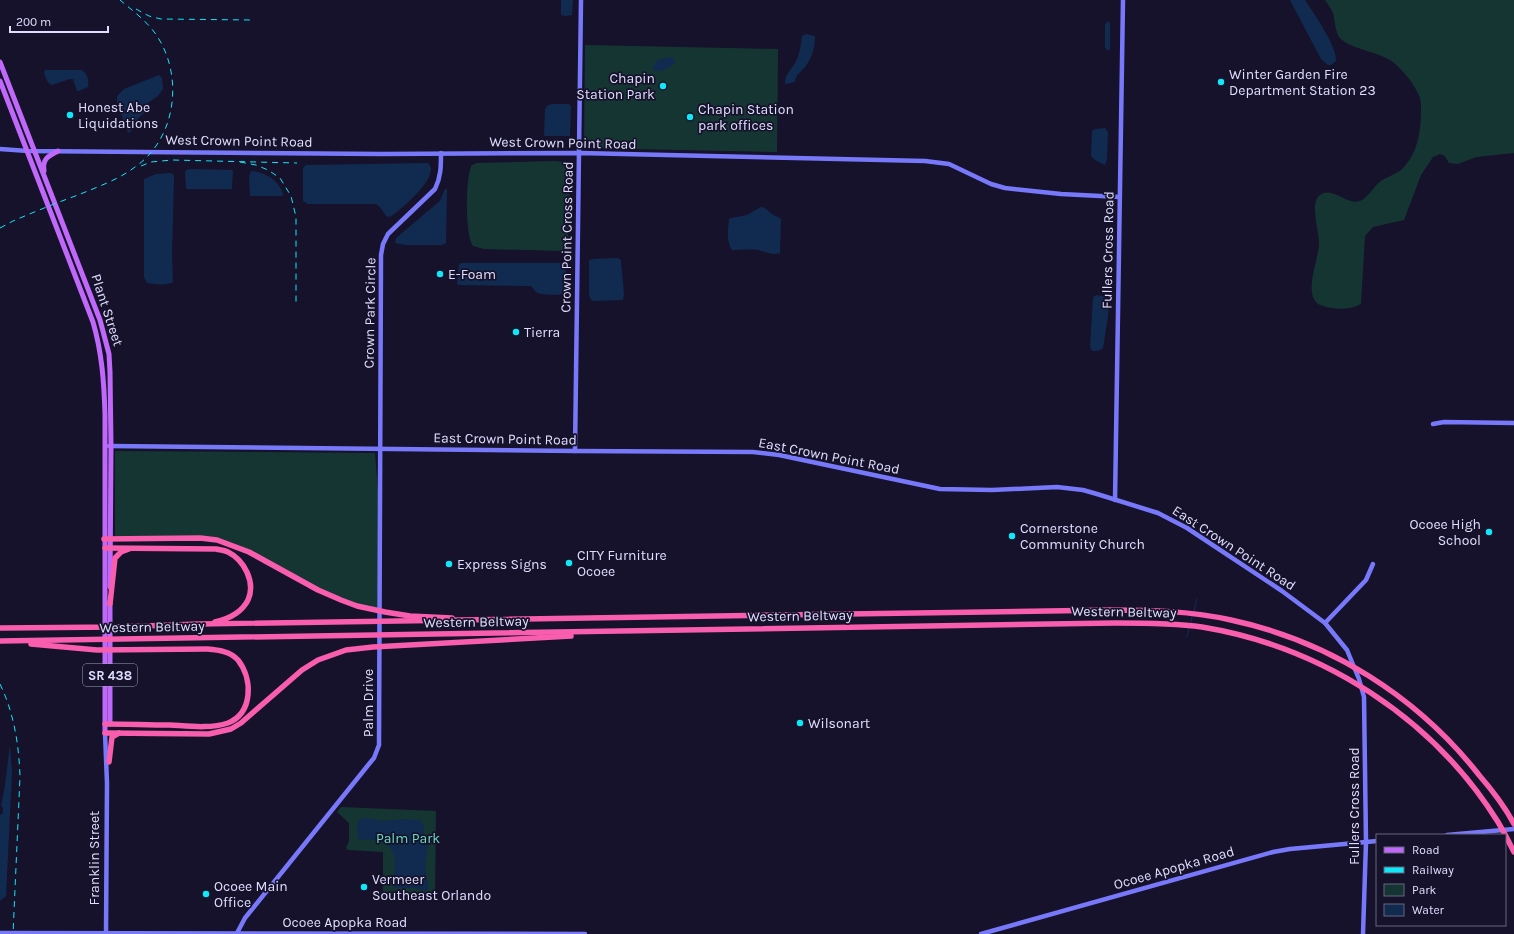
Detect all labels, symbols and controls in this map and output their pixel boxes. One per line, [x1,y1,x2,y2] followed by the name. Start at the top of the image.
[10,8,108,34] scale bar
[16,15,51,29] text: 200 m
[1229,66,1376,99] place label: Winter Garden Fire Department Station 23
[576,70,655,103] place label: Chapin Station Park
[1216,77,1226,87] marker: Winter Garden Fire Department Station 23
[658,81,668,91] marker: Chapin Station Park
[78,99,158,132] place label: Honest Abe Liquidations
[698,101,794,134] place label: Chapin Station park offices
[65,110,75,120] marker: Honest Abe Liquidations
[685,112,695,122] marker: Chapin Station park offices
[165,131,313,151] street label: West Crown Point Road
[489,133,637,153] street label: West Crown Point Road
[557,161,577,313] street label: Crown Point Cross Road
[1098,191,1118,309] street label: Fullers Cross Road
[361,257,379,369] street label: Crown Park Circle
[448,266,496,283] place label: E-Foam
[435,269,445,279] marker: E-Foam
[87,272,127,348] street label: Plant Street
[524,324,560,341] place label: Tierra
[511,327,521,337] marker: Tierra
[433,429,577,449] street label: East Crown Point Road
[757,434,901,478] street label: East Crown Point Road
[1169,502,1299,594] street label: East Crown Point Road
[1410,516,1481,549] place label: Ocoee High School
[1020,520,1145,553] place label: Cornerstone Community Church
[1484,527,1494,537] marker: Ocoee High School
[1007,531,1017,541] marker: Cornerstone Community Church
[577,547,667,580] place label: CITY Furniture Ocoee
[457,556,547,573] place label: Express Signs
[564,558,574,568] marker: CITY Furniture Ocoee
[444,559,454,569] marker: Express Signs
[1071,603,1177,621] street label: Western Beltway
[747,607,853,625] street label: Western Beltway
[423,613,529,631] street label: Western Beltway
[99,618,205,636] street label: Western Beltway
[83,664,137,686] road number: SR 438
[360,669,377,737] street label: Palm Drive
[808,715,870,732] place label: Wilsonart
[795,718,805,728] marker: Wilsonart
[1346,747,1363,865] street label: Fullers Cross Road
[86,811,103,905] street label: Franklin Street
[376,830,440,847] park label: Palm Park
[1376,834,1506,926] legend
[1112,843,1236,893] street label: Ocoee Apopka Road
[1412,843,1440,857] text: Road
[1412,863,1454,877] text: Railway
[372,871,491,904] place label: Vermeer Southeast Orlando
[214,878,288,911] place label: Ocoee Main Office
[359,882,369,892] marker: Vermeer Southeast Orlando
[1412,883,1437,897] text: Park
[201,889,211,899] marker: Ocoee Main Office
[1412,903,1445,917] text: Water
[283,914,407,931] street label: Ocoee Apopka Road

